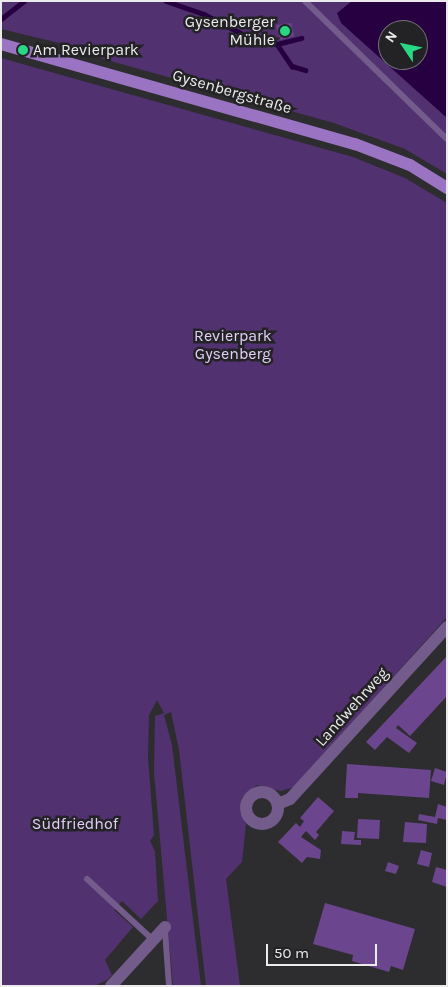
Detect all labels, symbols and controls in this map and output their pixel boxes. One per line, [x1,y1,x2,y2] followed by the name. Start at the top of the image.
[185,12,275,50] place label: Gysenberger Mühle
[378,20,428,70] north arrow
[279,25,291,37] marker: Gysenberger Mühle
[381,28,401,46] text: N
[33,40,139,60] place label: Am Revierpark
[17,44,29,56] marker: Am Revierpark
[170,66,294,118] street label: Gysenbergstraße
[194,326,272,364] park label: Revierpark Gysenberg
[312,664,392,750] street label: Landwehrweg
[32,814,118,834] park label: Südfriedhof
[268,934,379,966] scale bar
[274,944,309,962] text: 50 m

